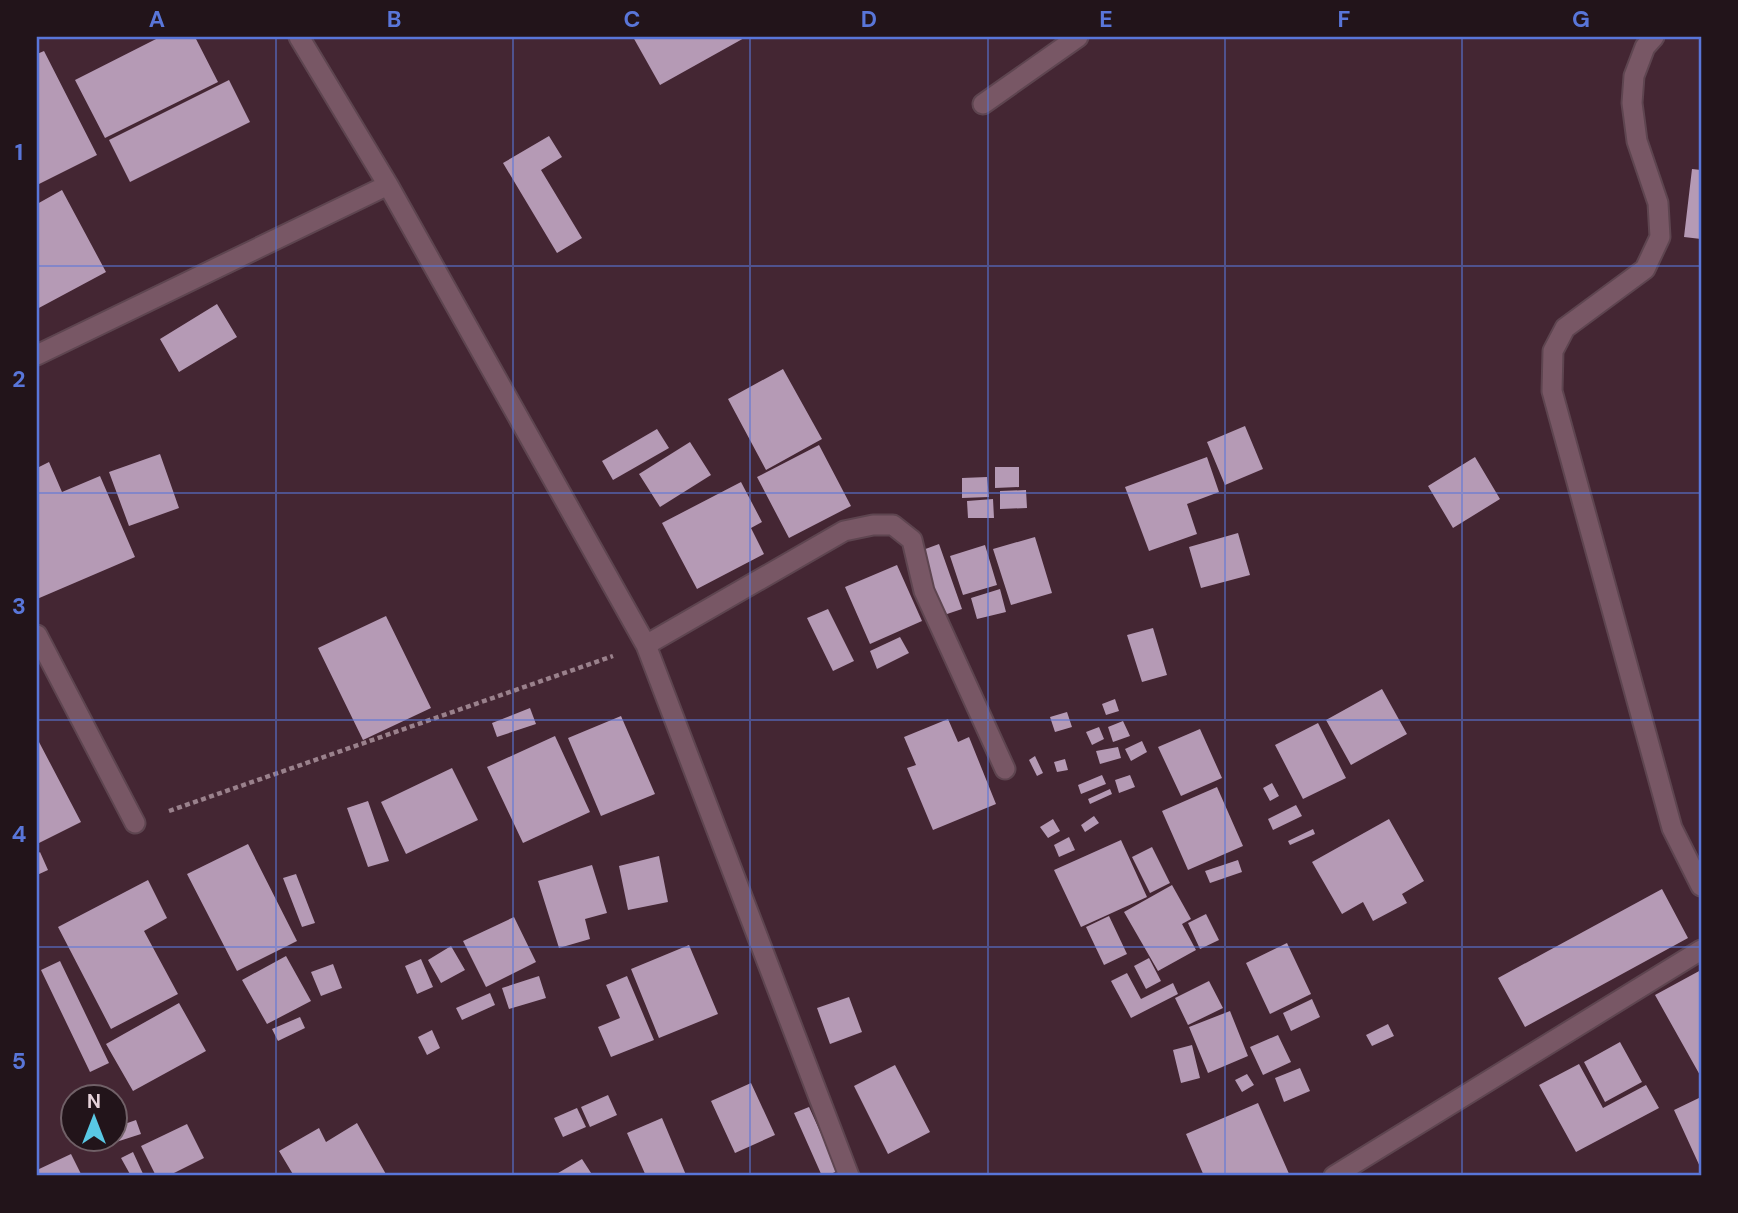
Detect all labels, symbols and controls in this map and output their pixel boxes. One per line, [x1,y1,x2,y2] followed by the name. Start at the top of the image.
[149,4,165,34] text: A
[387,4,401,34] text: B
[624,4,640,34] text: C
[861,4,877,34] text: D
[1099,4,1113,34] text: E
[1338,4,1351,34] text: F
[1572,4,1590,34] text: G
[15,137,23,167] text: 1
[12,364,26,394] text: 2
[12,591,26,621] text: 3
[12,819,27,849] text: 4
[12,1046,26,1076] text: 5
[60,1084,130,1154] north arrow
[87,1089,101,1114] text: N

